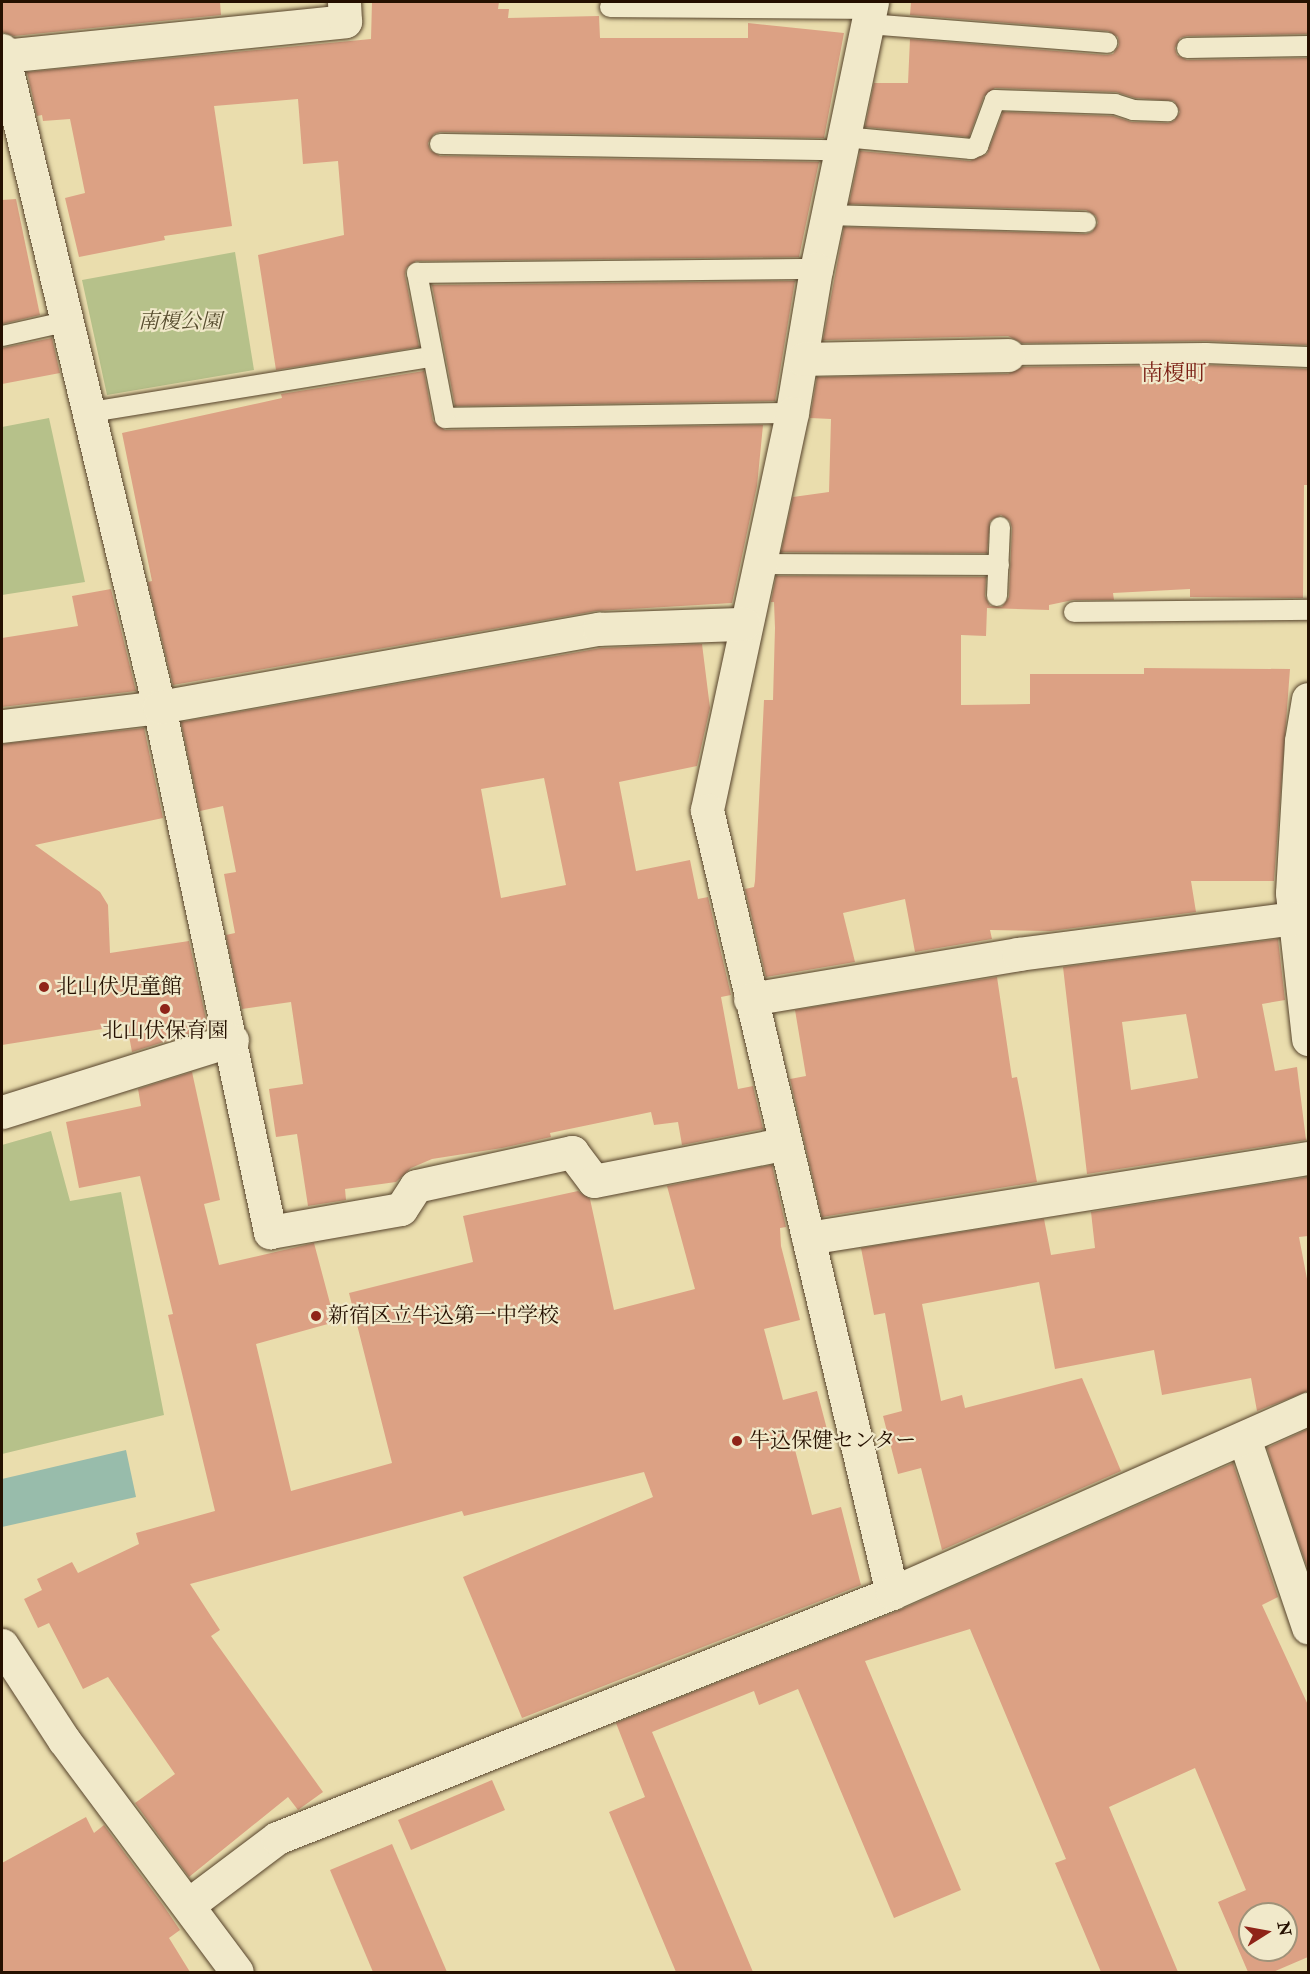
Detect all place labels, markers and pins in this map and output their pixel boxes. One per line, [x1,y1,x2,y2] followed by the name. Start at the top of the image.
[56,974,182,1000] place label: 北山伏児童館
[37,980,51,994] marker: 北山伏児童館
[158,1002,172,1016] marker: 北山伏保育園
[102,1018,228,1044] place label: 北山伏保育園
[328,1303,559,1329] place label: 新宿区立牛込第一中学校
[309,1309,323,1323] marker: 新宿区立牛込第一中学校
[749,1428,917,1454] place label: 牛込保健センター
[730,1434,744,1448] marker: 牛込保健センター

